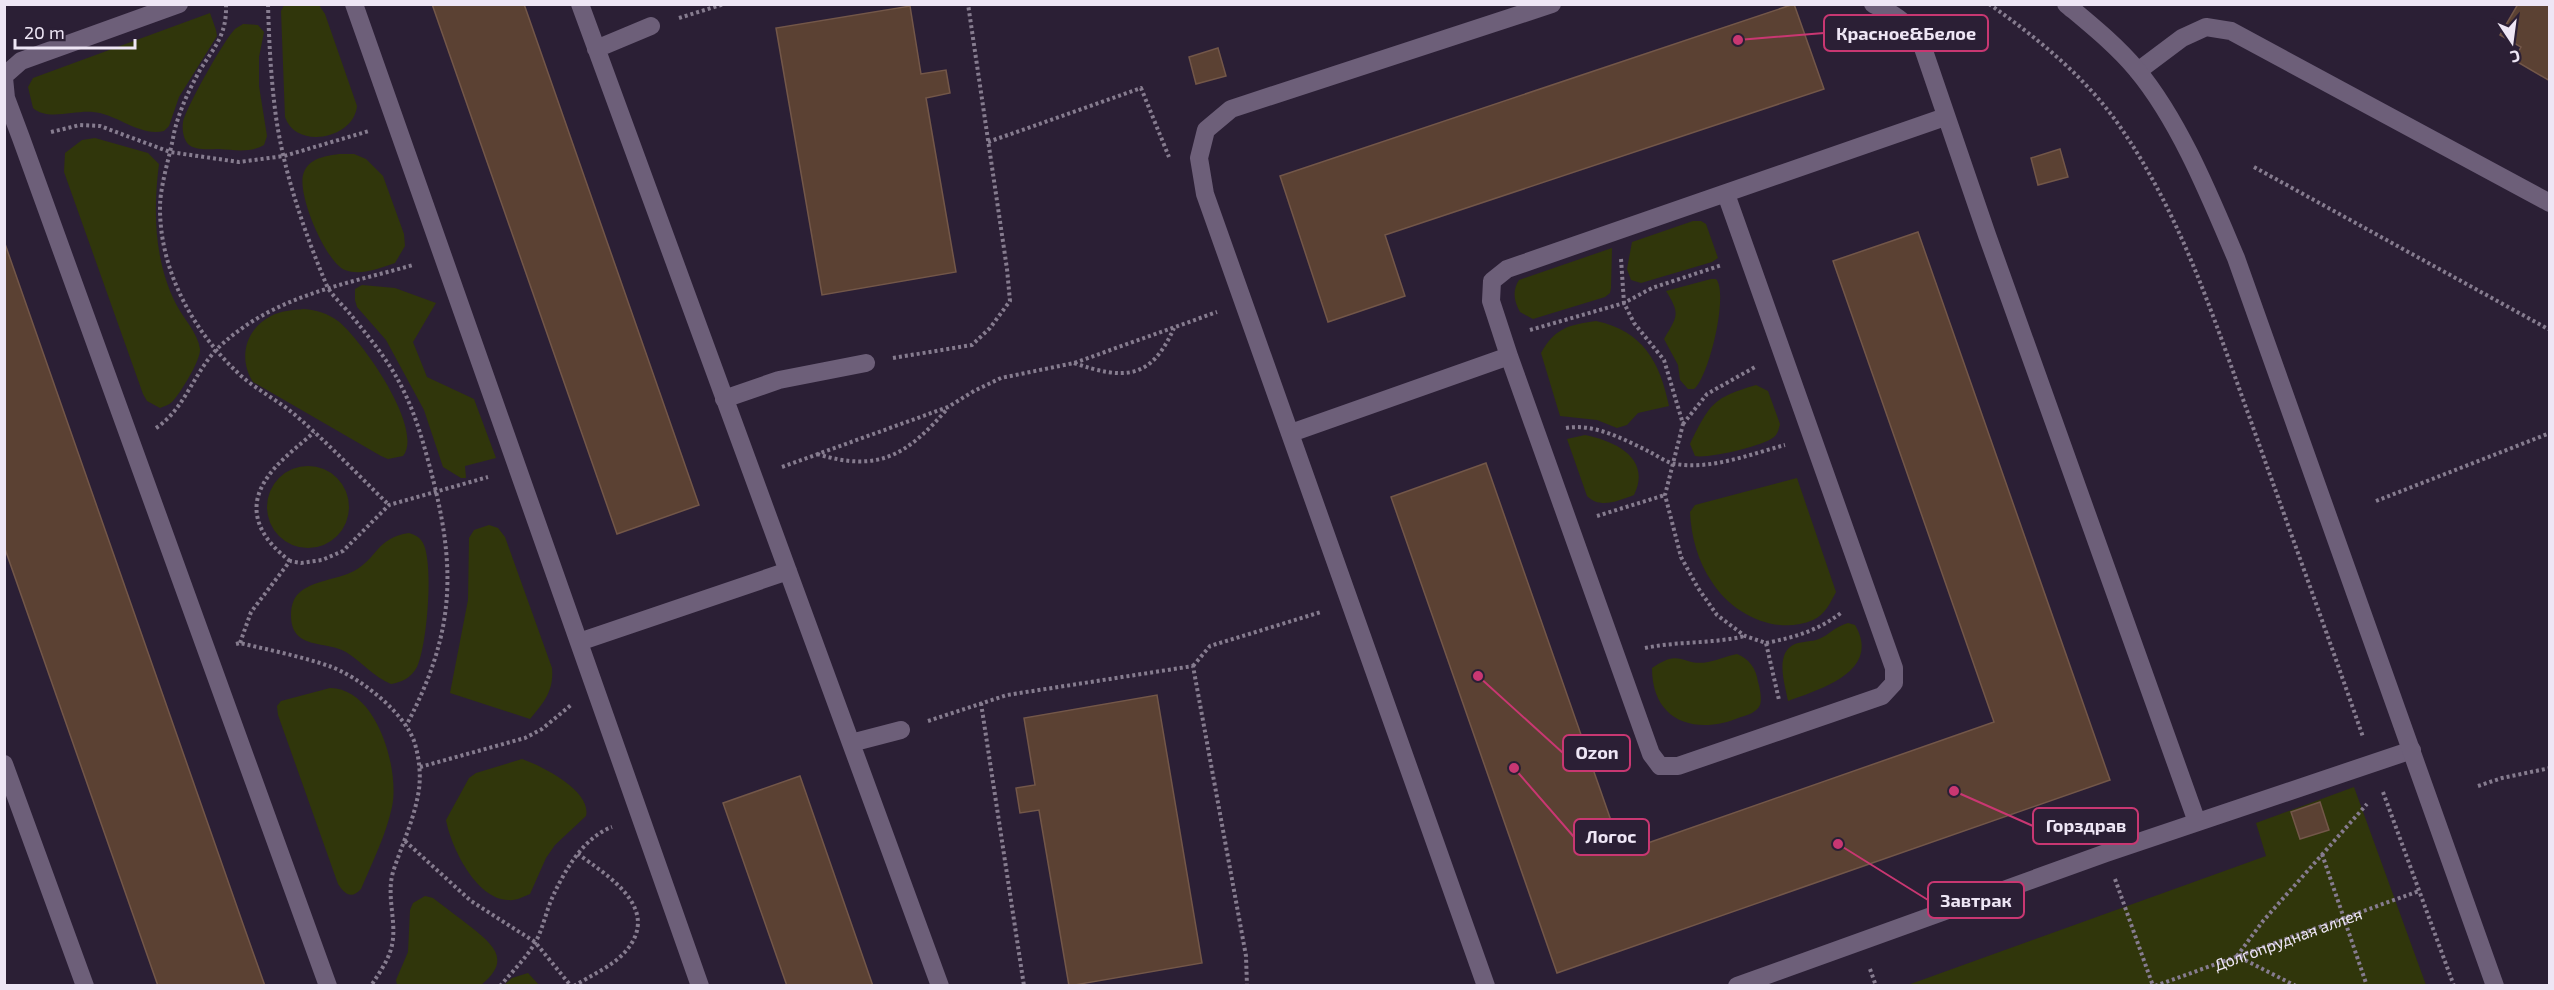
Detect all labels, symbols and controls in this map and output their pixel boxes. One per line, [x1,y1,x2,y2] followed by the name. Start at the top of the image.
[15,12,135,50] scale bar
[2482,12,2542,72] north arrow
[1824,15,1988,51] callout: Красное&Белое
[24,21,65,43] text: 20 m
[1836,22,1976,44] text: Красное&Белое
[2509,47,2522,67] text: С
[1563,735,1630,771] callout: Ozon
[1575,741,1619,763] text: Ozon
[2033,808,2138,844] callout: Горздрав
[2046,814,2126,836] text: Горздрав
[1574,819,1649,855] callout: Логос
[1585,825,1637,847] text: Логос
[1928,882,2024,918] callout: Завтрак
[1940,889,2012,911] text: Завтрак
[2211,903,2364,974] street label: Долгопрудная аллея

